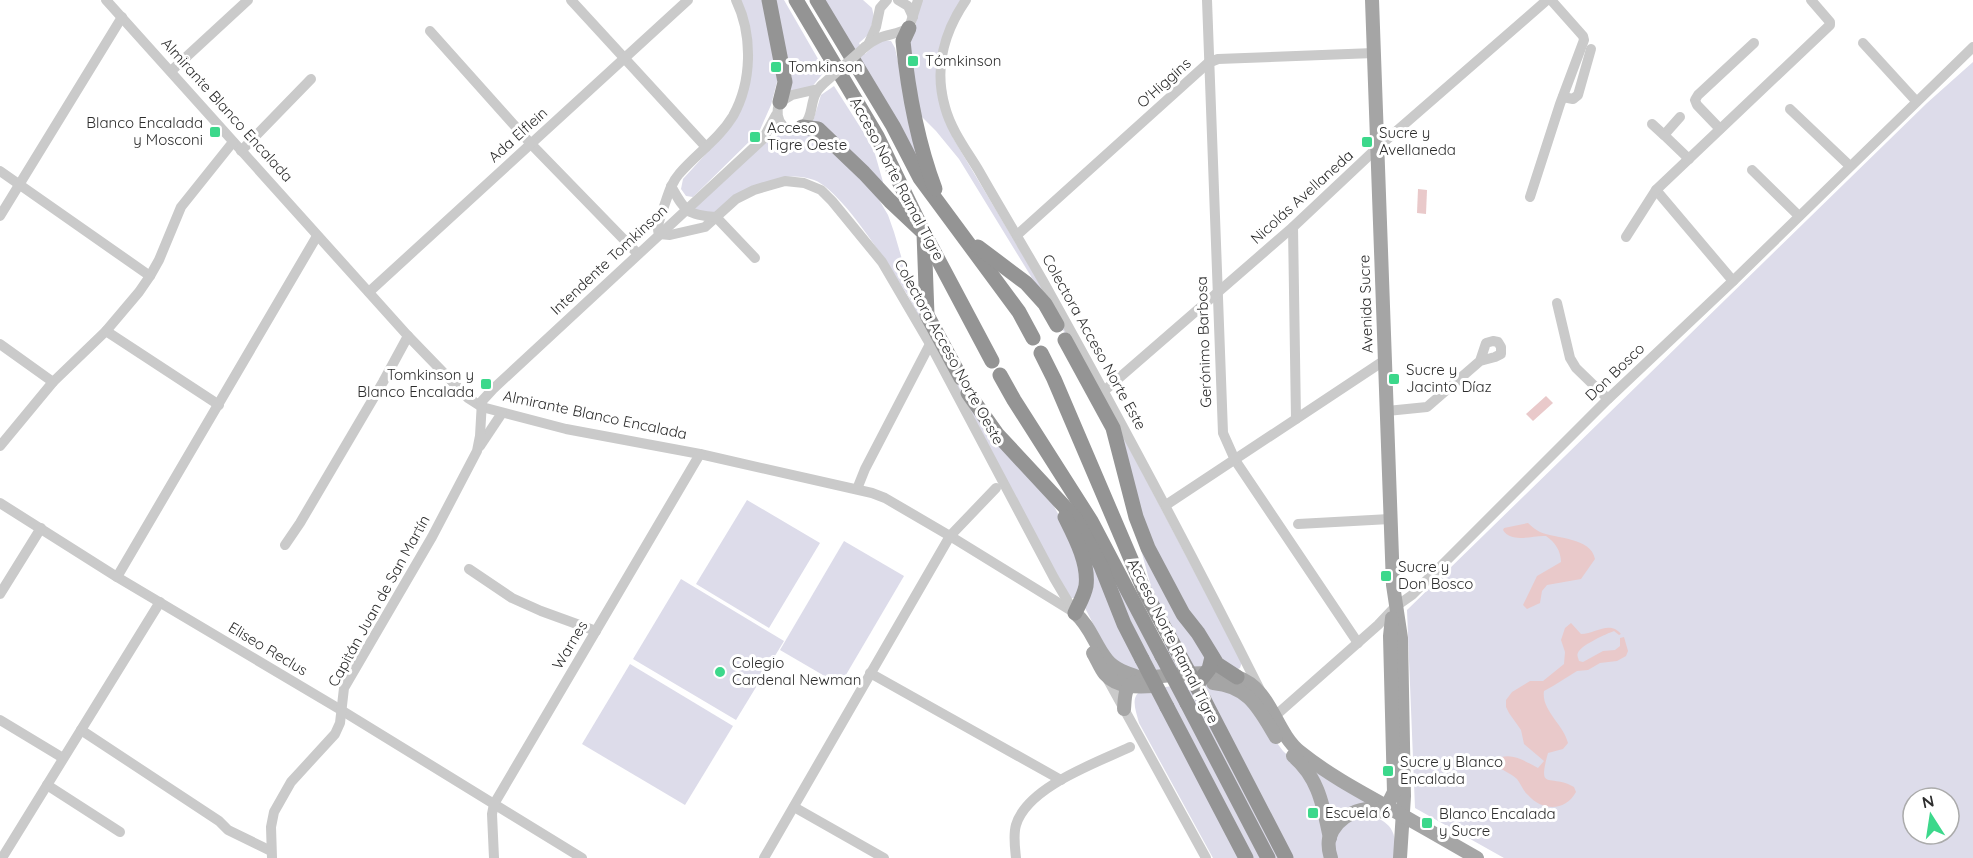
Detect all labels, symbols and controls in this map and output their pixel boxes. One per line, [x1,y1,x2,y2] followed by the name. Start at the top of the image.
[158,34,297,186] street label: Almirante Blanco Encalada
[925,51,1001,70] place label: Tómkinson
[1133,53,1195,112] street label: O'Higgins
[906,54,920,68] marker: Tómkinson
[788,57,863,76] place label: Tomkinson
[769,60,783,74] marker: Tomkinson
[846,94,949,264] street label: Acceso Norte Ramal Tigre
[484,103,551,166] street label: Ada Elflein
[86,113,203,149] place label: Blanco Encalada y Mosconi
[767,118,847,154] place label: Acceso Tigre Oeste
[1379,123,1456,159] place label: Sucre y Avellaneda
[208,125,222,139] marker: Blanco Encalada y Mosconi
[748,130,762,144] marker: Acceso Tigre Oeste
[1360,135,1374,149] marker: Sucre y Avellaneda
[1246,146,1357,248] street label: Nicolás Avellaneda
[546,200,671,319] street label: Intendente Tomkinson
[1038,251,1151,433] street label: Colectora Acceso Norte Este
[1354,254,1377,354] street label: Avenida Sucre
[890,256,1008,448] street label: Colectora Acceso Norte Oeste
[1192,276,1215,408] street label: Gerónimo Barbosa
[1581,339,1648,405] street label: Don Bosco
[1406,360,1492,396] place label: Sucre y Jacinto Díaz
[357,365,474,401] place label: Tomkinson y Blanco Encalada
[1387,372,1401,386] marker: Sucre y Jacinto Díaz
[479,377,493,391] marker: Tomkinson y Blanco Encalada
[501,386,689,443] street label: Almirante Blanco Encalada
[323,512,434,690] street label: Capitán Juan de San Martín
[1124,555,1223,726] street label: Acceso Norte Ramal Tigre
[1398,557,1473,593] place label: Sucre y Don Bosco
[1379,569,1393,583] marker: Sucre y Don Bosco
[548,617,591,673] street label: Warnes
[225,618,311,680] street label: Eliseo Reclus
[732,653,861,689] place label: Colegio Cardenal Newman
[713,665,727,679] marker: Colegio Cardenal Newman
[1400,752,1503,788] place label: Sucre y Blanco Encalada
[1381,764,1395,778] marker: Sucre y Blanco Encalada
[1901,786,1961,846] north arrow
[1920,790,1936,812] text: N
[1325,803,1390,822] place label: Escuela 6
[1439,804,1556,840] place label: Blanco Encalada y Sucre
[1306,806,1320,820] marker: Escuela 6
[1420,816,1434,830] marker: Blanco Encalada y Sucre

